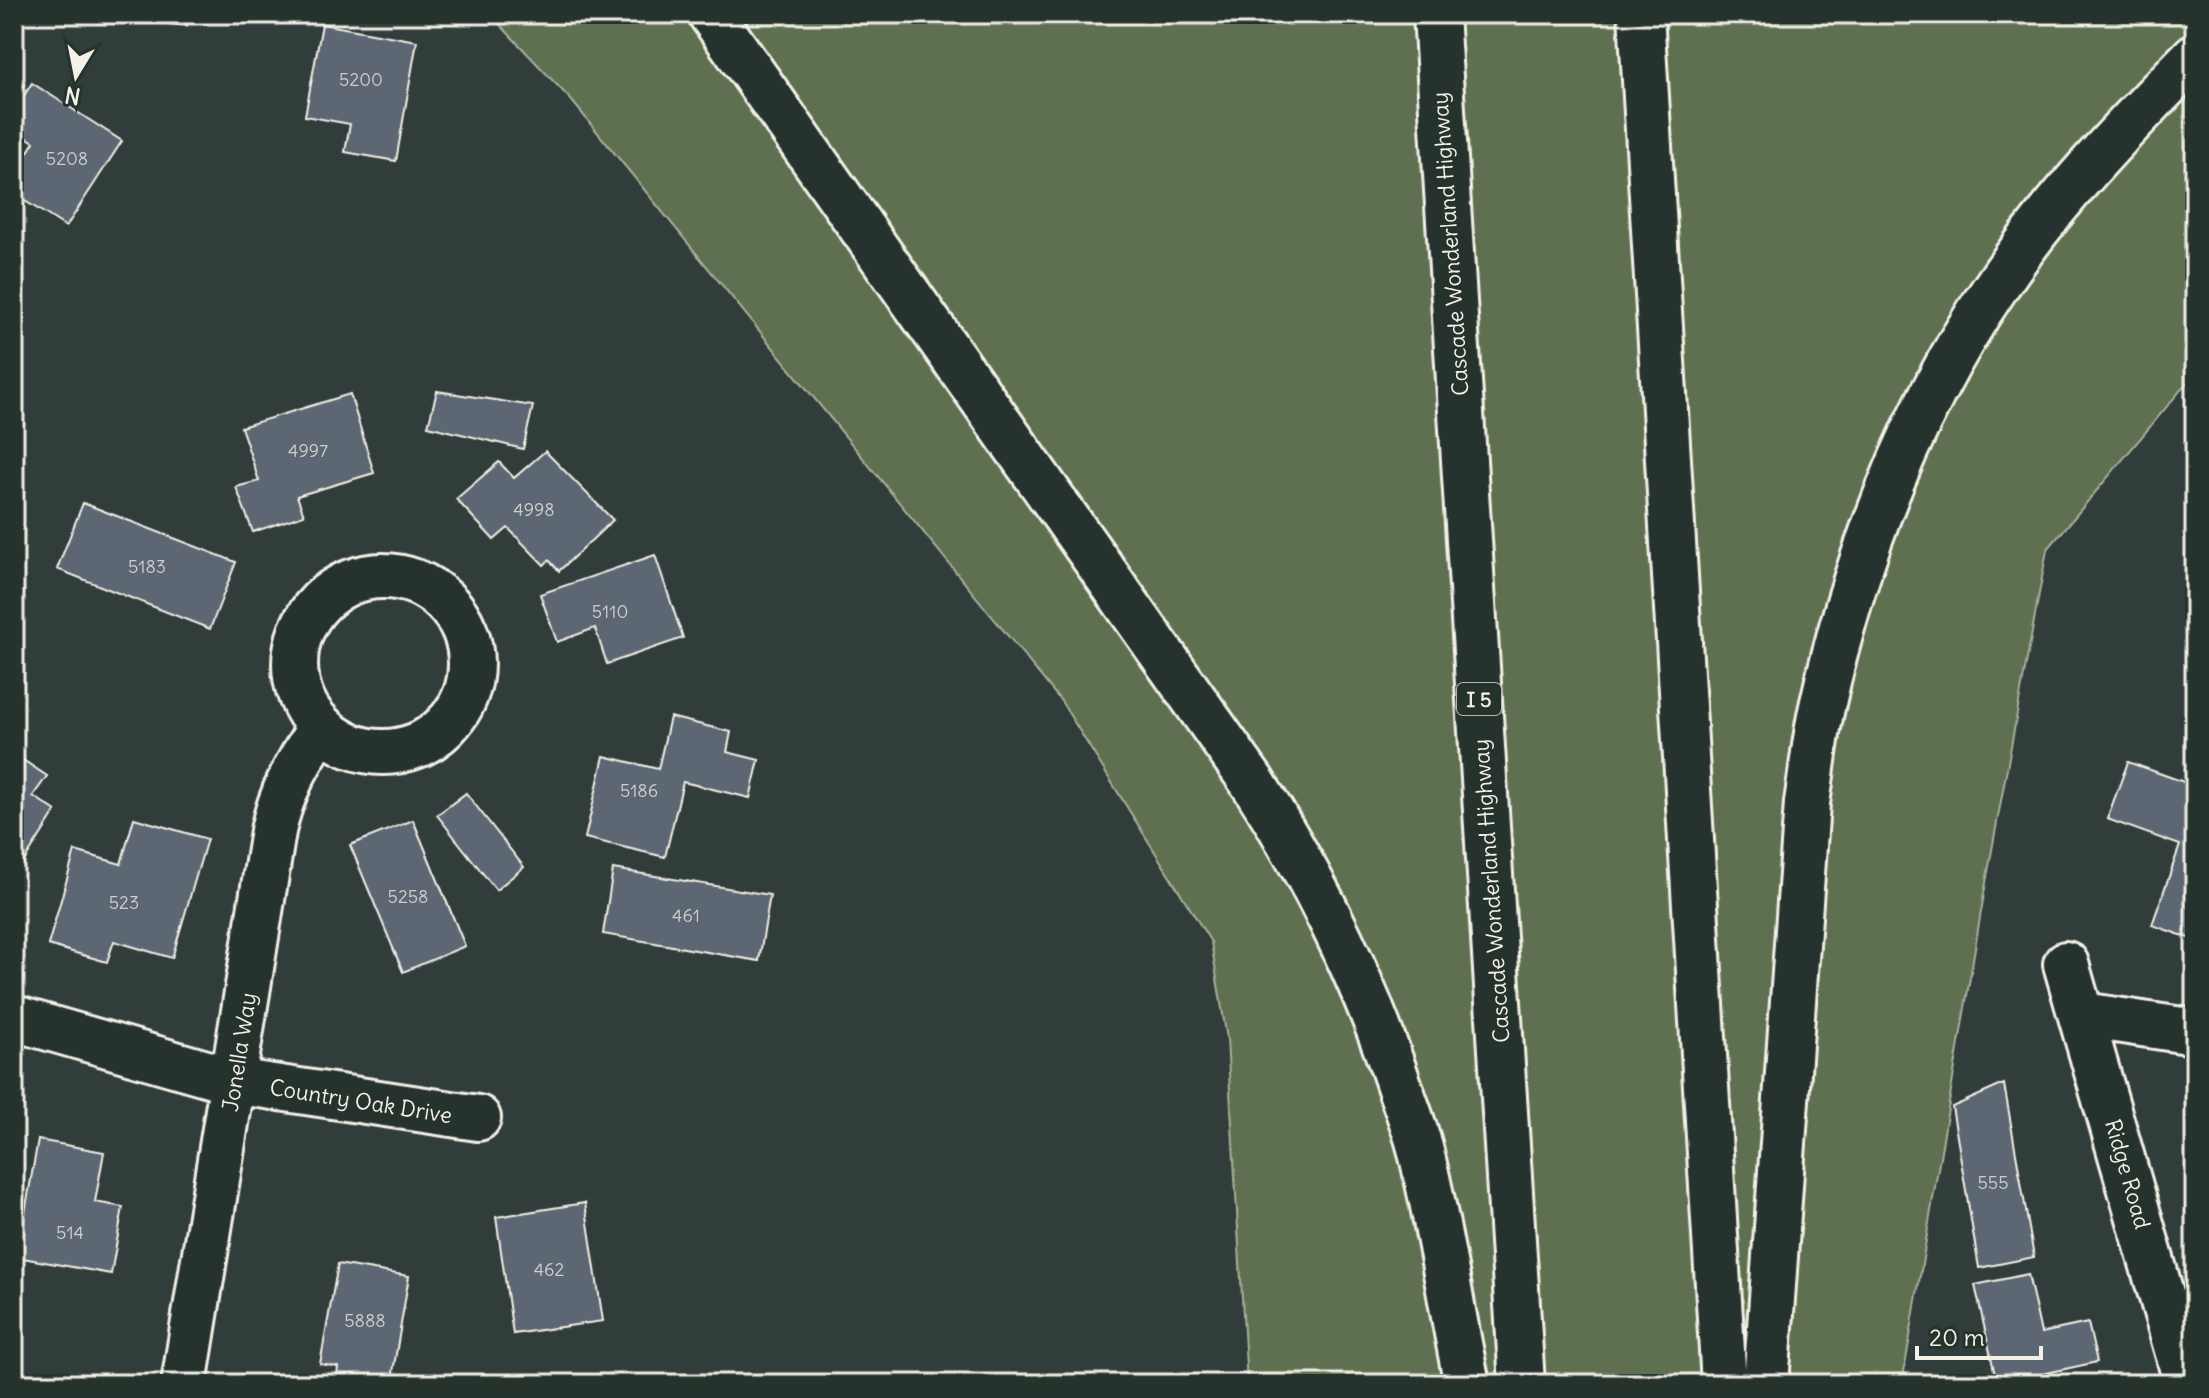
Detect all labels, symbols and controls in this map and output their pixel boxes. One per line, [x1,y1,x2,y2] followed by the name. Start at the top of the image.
[36,36,116,116] north arrow
[339,68,383,91] house number: 5200
[63,81,82,111] text: N
[1425,91,1475,397] street label: Cascade Wonderland Highway
[46,147,88,170] house number: 5208
[288,439,328,462] house number: 4997
[513,498,555,521] house number: 4998
[128,555,166,578] house number: 5183
[592,600,628,623] house number: 5110
[1457,683,1501,715] road number: I 5
[1466,738,1516,1044] street label: Cascade Wonderland Highway
[620,779,658,802] house number: 5186
[388,885,428,908] house number: 5258
[109,891,139,914] house number: 523
[672,904,700,927] house number: 461
[216,991,262,1113] street label: Jonella Way
[268,1073,454,1129] street label: Country Oak Drive
[2099,1116,2157,1232] street label: Ridge Road
[1977,1171,2009,1194] house number: 555
[56,1221,84,1244] house number: 514
[534,1258,564,1281] house number: 462
[344,1309,386,1332] house number: 5888
[1917,1310,2041,1360] scale bar
[1929,1322,1985,1352] text: 20 m

